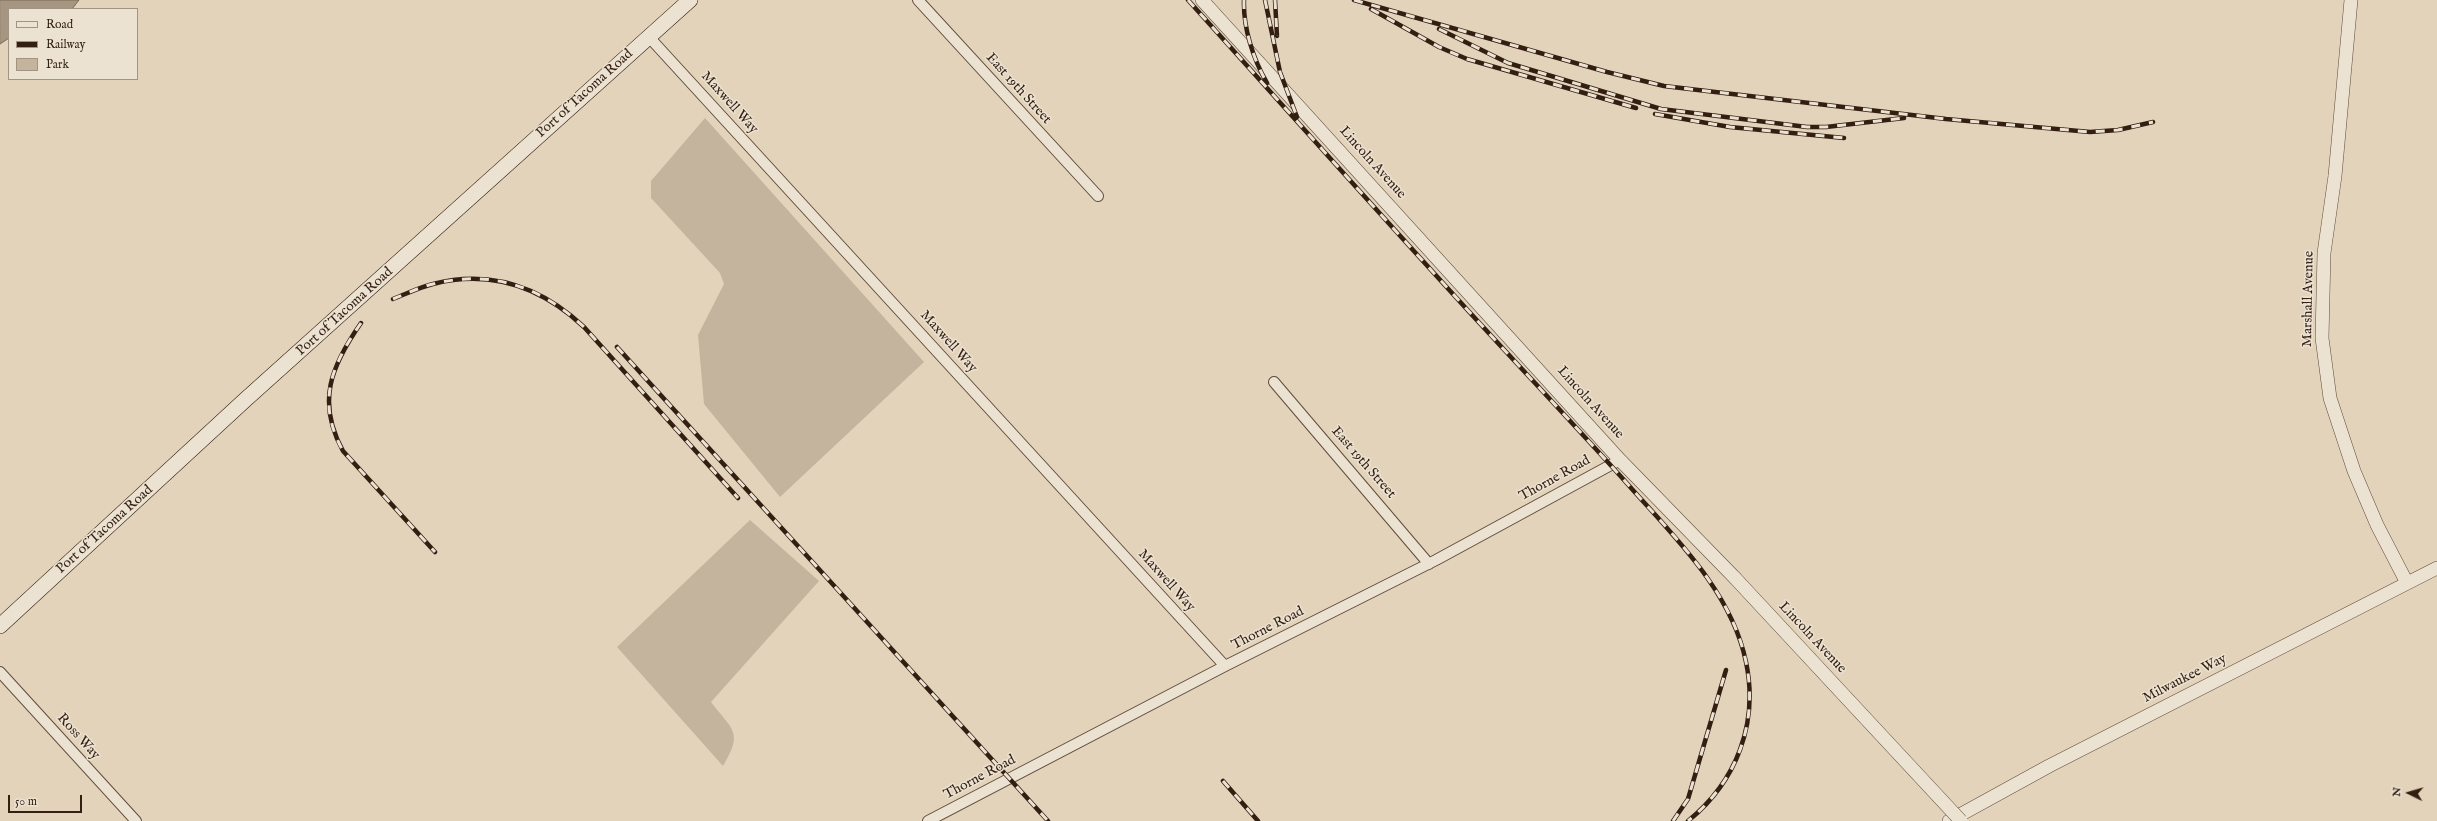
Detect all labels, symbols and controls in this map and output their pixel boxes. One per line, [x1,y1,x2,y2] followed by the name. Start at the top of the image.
[8,8,138,80] legend
[46,17,73,32] text: Road
[46,37,85,52] text: Railway
[533,46,637,142] street label: Port of Tacoma Road
[982,50,1054,128] street label: East 19th Street
[46,57,69,72] text: Park
[697,69,761,137] street label: Maxwell Way
[1335,123,1409,203] street label: Lincoln Avenue
[2300,251,2318,347] street label: Marshall Avenue
[293,264,397,360] street label: Port of Tacoma Road
[916,308,980,376] street label: Maxwell Way
[1553,363,1627,443] street label: Lincoln Avenue
[1327,424,1399,502] street label: East 19th Street
[1516,453,1594,505] street label: Thorne Road
[53,482,157,578] street label: Port of Tacoma Road
[1134,547,1198,615] street label: Maxwell Way
[1775,599,1849,677] street label: Lincoln Avenue
[1229,604,1307,654] street label: Thorne Road
[2140,651,2230,707] street label: Milwaukee Way
[53,710,103,764] street label: Ross Way
[941,752,1019,804] street label: Thorne Road
[2389,773,2429,813] north arrow
[10,787,84,813] scale bar
[2390,787,2404,797] text: N
[15,794,37,809] text: 50 m

